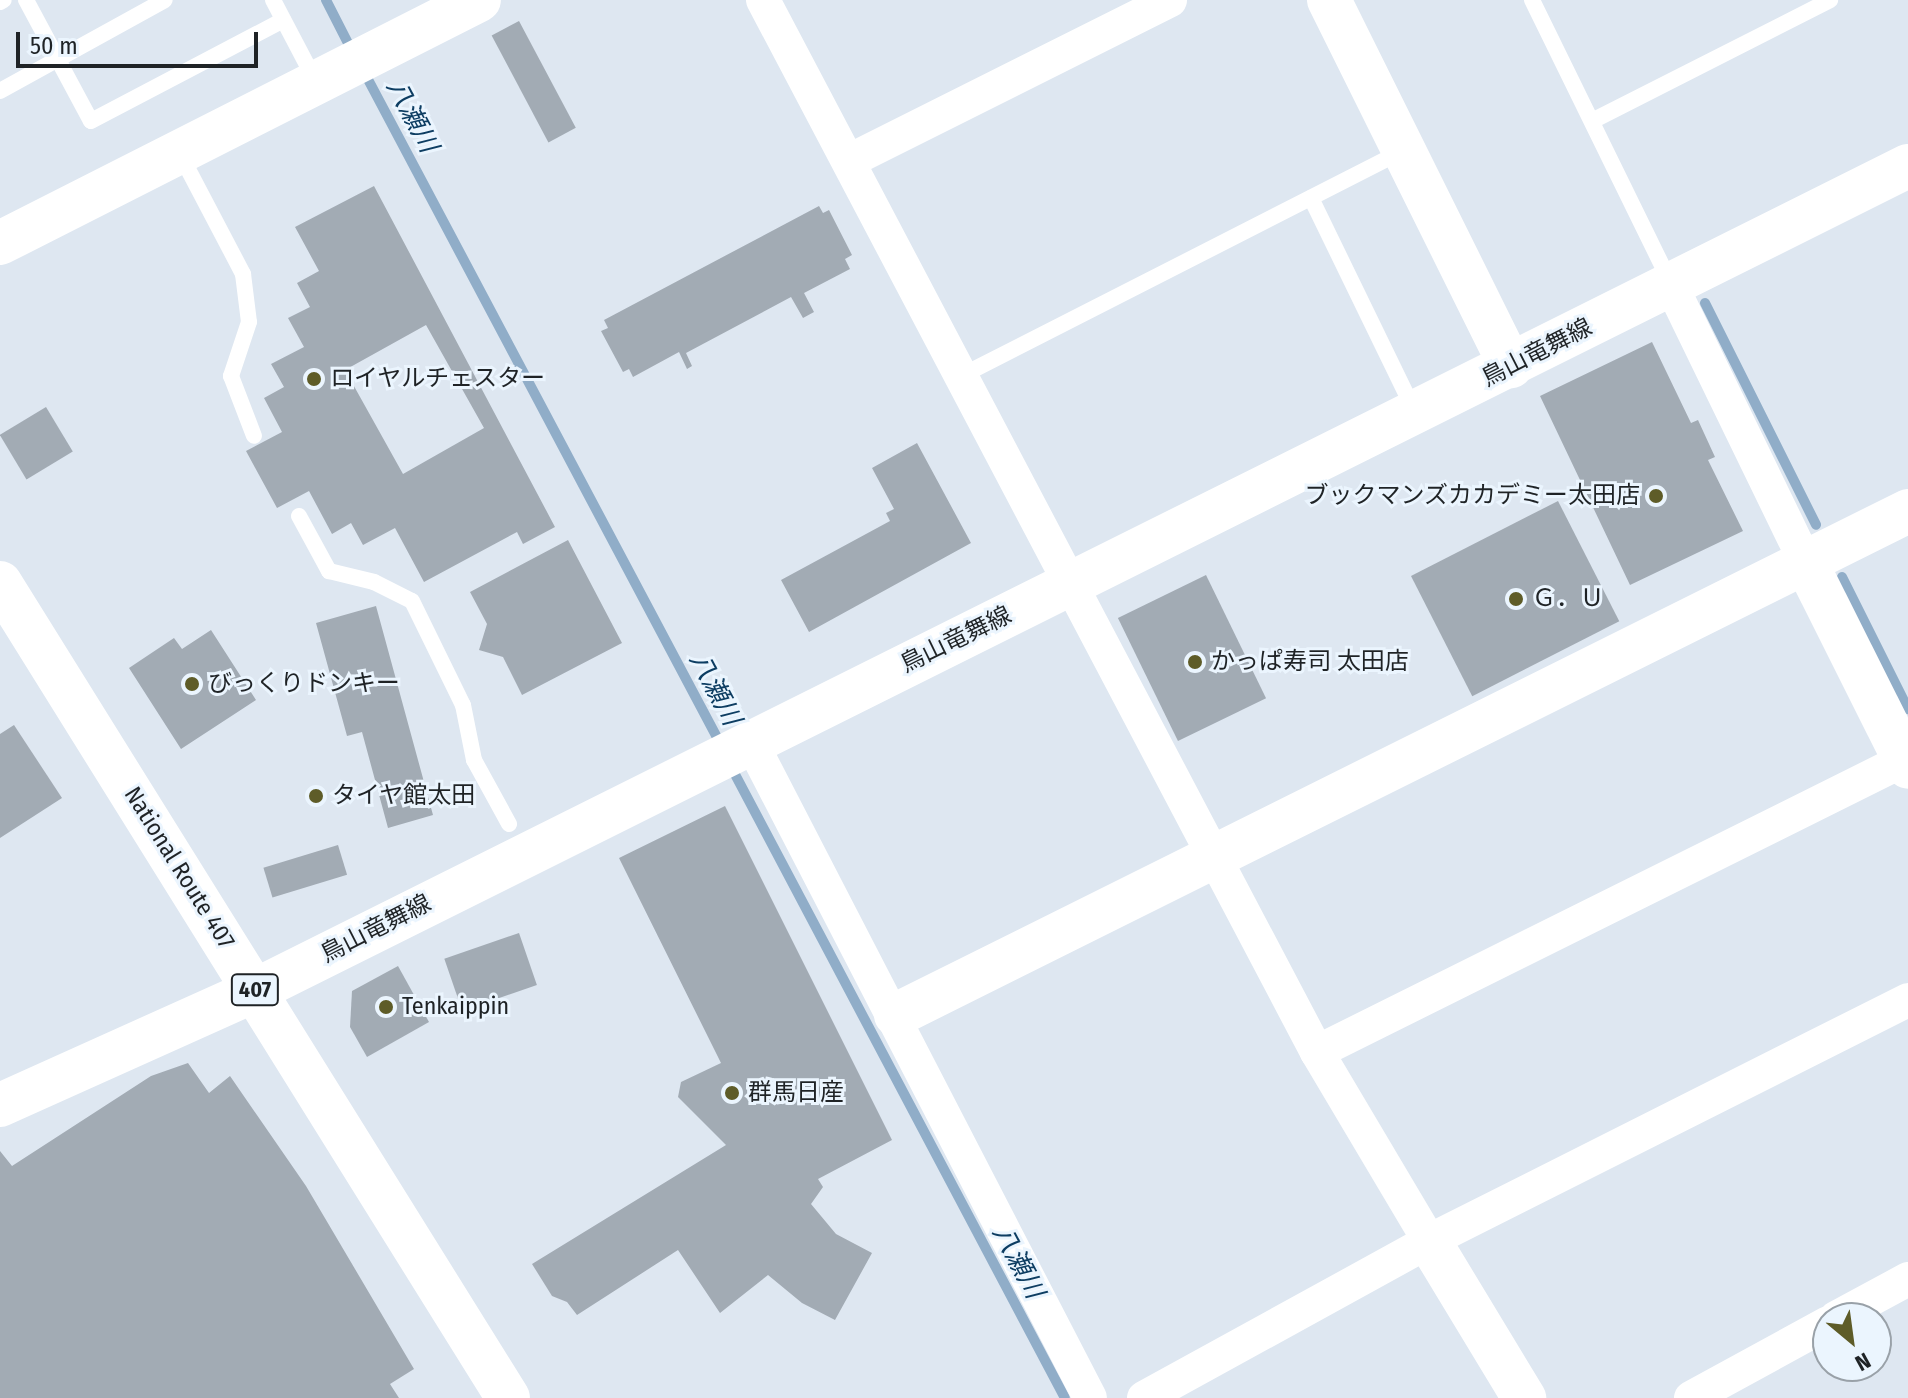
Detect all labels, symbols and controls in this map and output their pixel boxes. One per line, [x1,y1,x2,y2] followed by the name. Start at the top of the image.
[20,16,262,66] scale bar
[30,32,78,60] text: 50 m
[380,74,444,158] water label: 八瀬川
[1477,313,1597,393] street label: 鳥山竜舞線
[330,365,546,393] place label: ロイヤルチェスター
[305,370,323,388] marker: ロイヤルチェスター
[1304,482,1640,510] place label: ブックマンズカカデミー太田店
[1647,487,1665,505] marker: ブックマンズカカデミー太田店
[1532,585,1604,613] place label: Ｇ．Ｕ
[1507,590,1525,608] marker: Ｇ．Ｕ
[896,601,1016,679] street label: 鳥山竜舞線
[683,647,747,731] water label: 八瀬川
[1211,648,1409,676] place label: かっぱ寿司 太田店
[1186,653,1204,671] marker: かっぱ寿司 太田店
[208,670,400,698] place label: びっくりドンキー
[183,675,201,693] marker: びっくりドンキー
[118,782,240,954] street label: National Route 407
[332,782,476,810] place label: タイヤ館太田
[307,787,325,805] marker: タイヤ館太田
[316,889,436,969] street label: 鳥山竜舞線
[229,972,281,1008] road number: 407
[402,993,509,1021] place label: Tenkaippin
[377,998,395,1016] marker: Tenkaippin
[748,1079,844,1107] place label: 群馬日産
[723,1084,741,1102] marker: 群馬日産
[986,1220,1050,1304] water label: 八瀬川
[1812,1302,1892,1382] north arrow
[1851,1347,1875,1377] text: N

